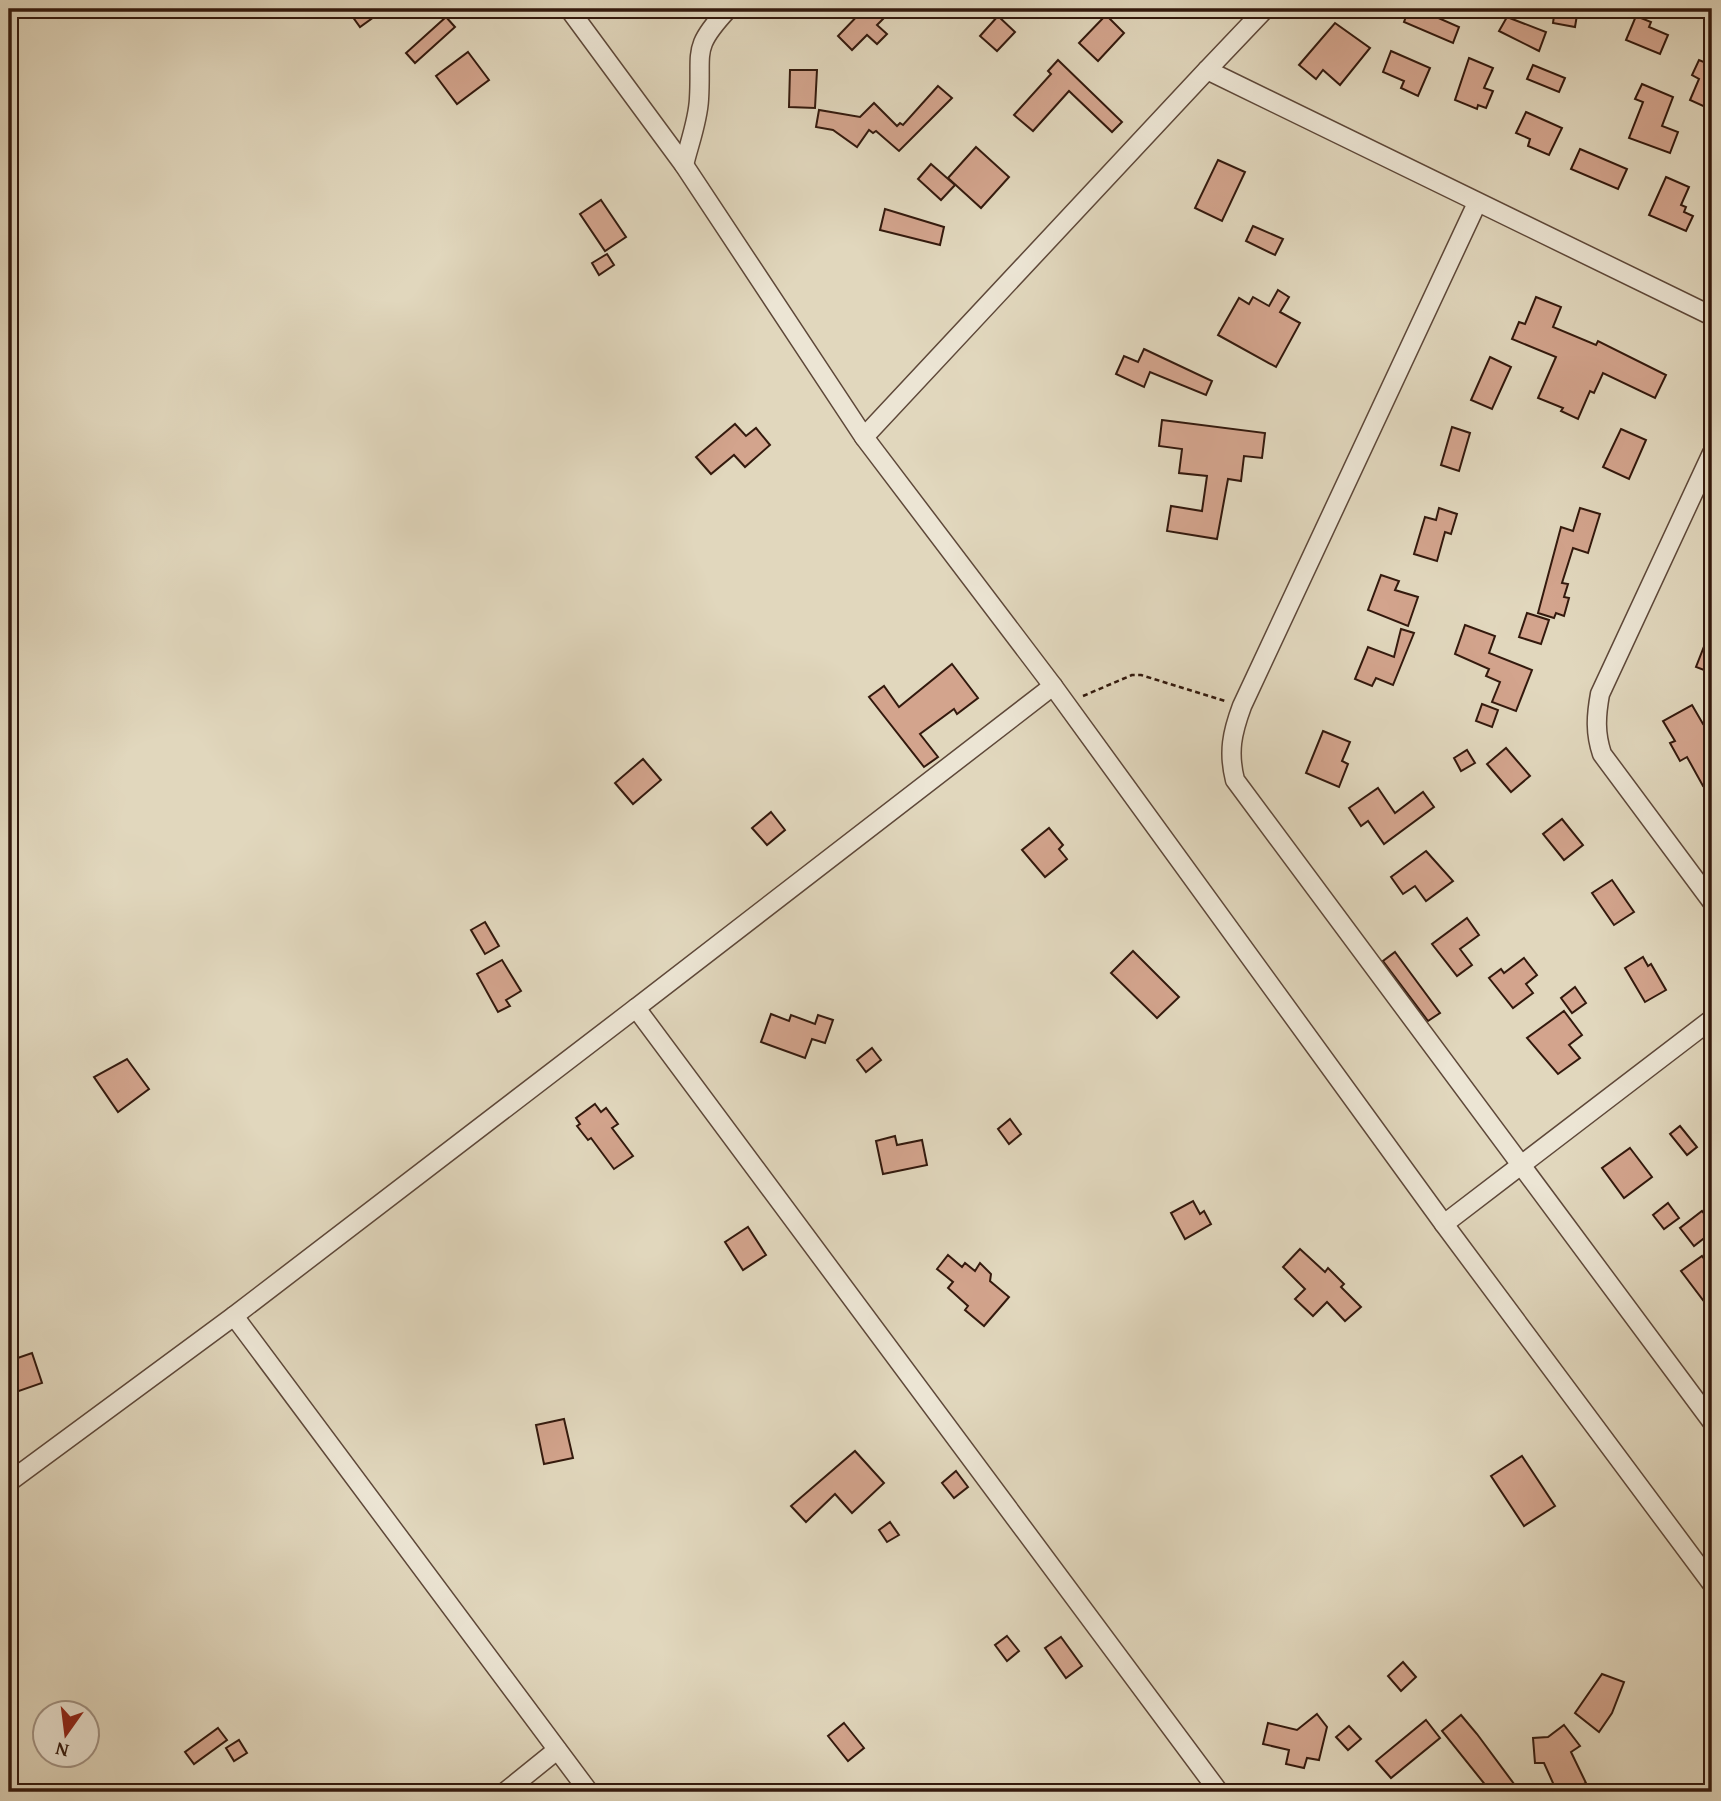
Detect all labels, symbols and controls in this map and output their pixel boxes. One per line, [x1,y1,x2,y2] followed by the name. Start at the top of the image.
[32,1700,102,1770] north arrow
[52,1735,71,1766] text: N

